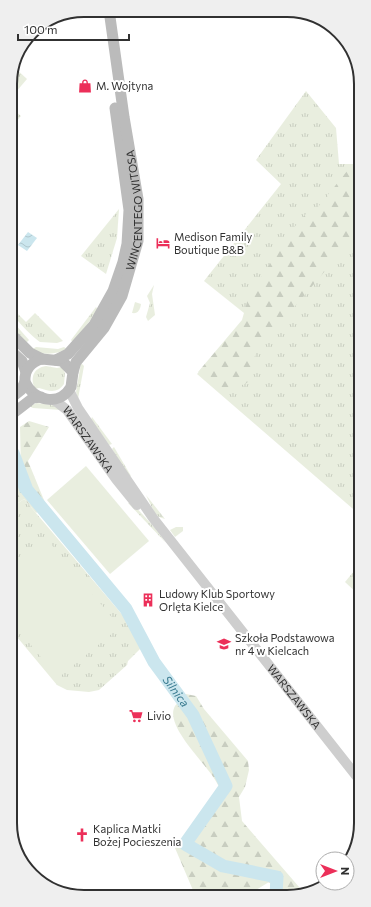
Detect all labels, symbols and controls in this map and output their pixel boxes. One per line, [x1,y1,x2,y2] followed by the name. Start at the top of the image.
[18,16,129,42] scale bar
[24,22,58,36] text: 100 m
[77,78,93,94] shop icon: M. Wojtyna
[96,79,153,92] place label: M. Wojtyna
[123,149,144,272] street label: WINCENTEGO WITOSA
[174,230,253,256] place label: Medison Family Boutique B&B
[155,235,171,251] hotel icon: Medison Family Boutique B&B
[60,403,117,475] street label: WARSZAWSKA
[159,587,275,613] place label: Ludowy Klub Sportowy Orlęta Kielce
[140,592,156,608] building icon: Ludowy Klub Sportowy Orlęta Kielce
[235,631,335,657] place label: Szkoła Podstawowa nr 4 w Kielcach
[216,636,232,652] school or university icon: Szkoła Podstawowa nr 4 w Kielcach
[265,662,324,732] street label: WARSZAWSKA
[160,673,193,709] water label: Silnica
[128,708,144,724] supermarket icon: Livio
[147,709,172,722] place label: Livio
[93,822,181,848] place label: Kaplica Matki Bożej Pocieszenia
[74,827,90,843] church icon: Kaplica Matki Bożej Pocieszenia
[315,851,355,891] north arrow
[339,867,352,875] text: N

